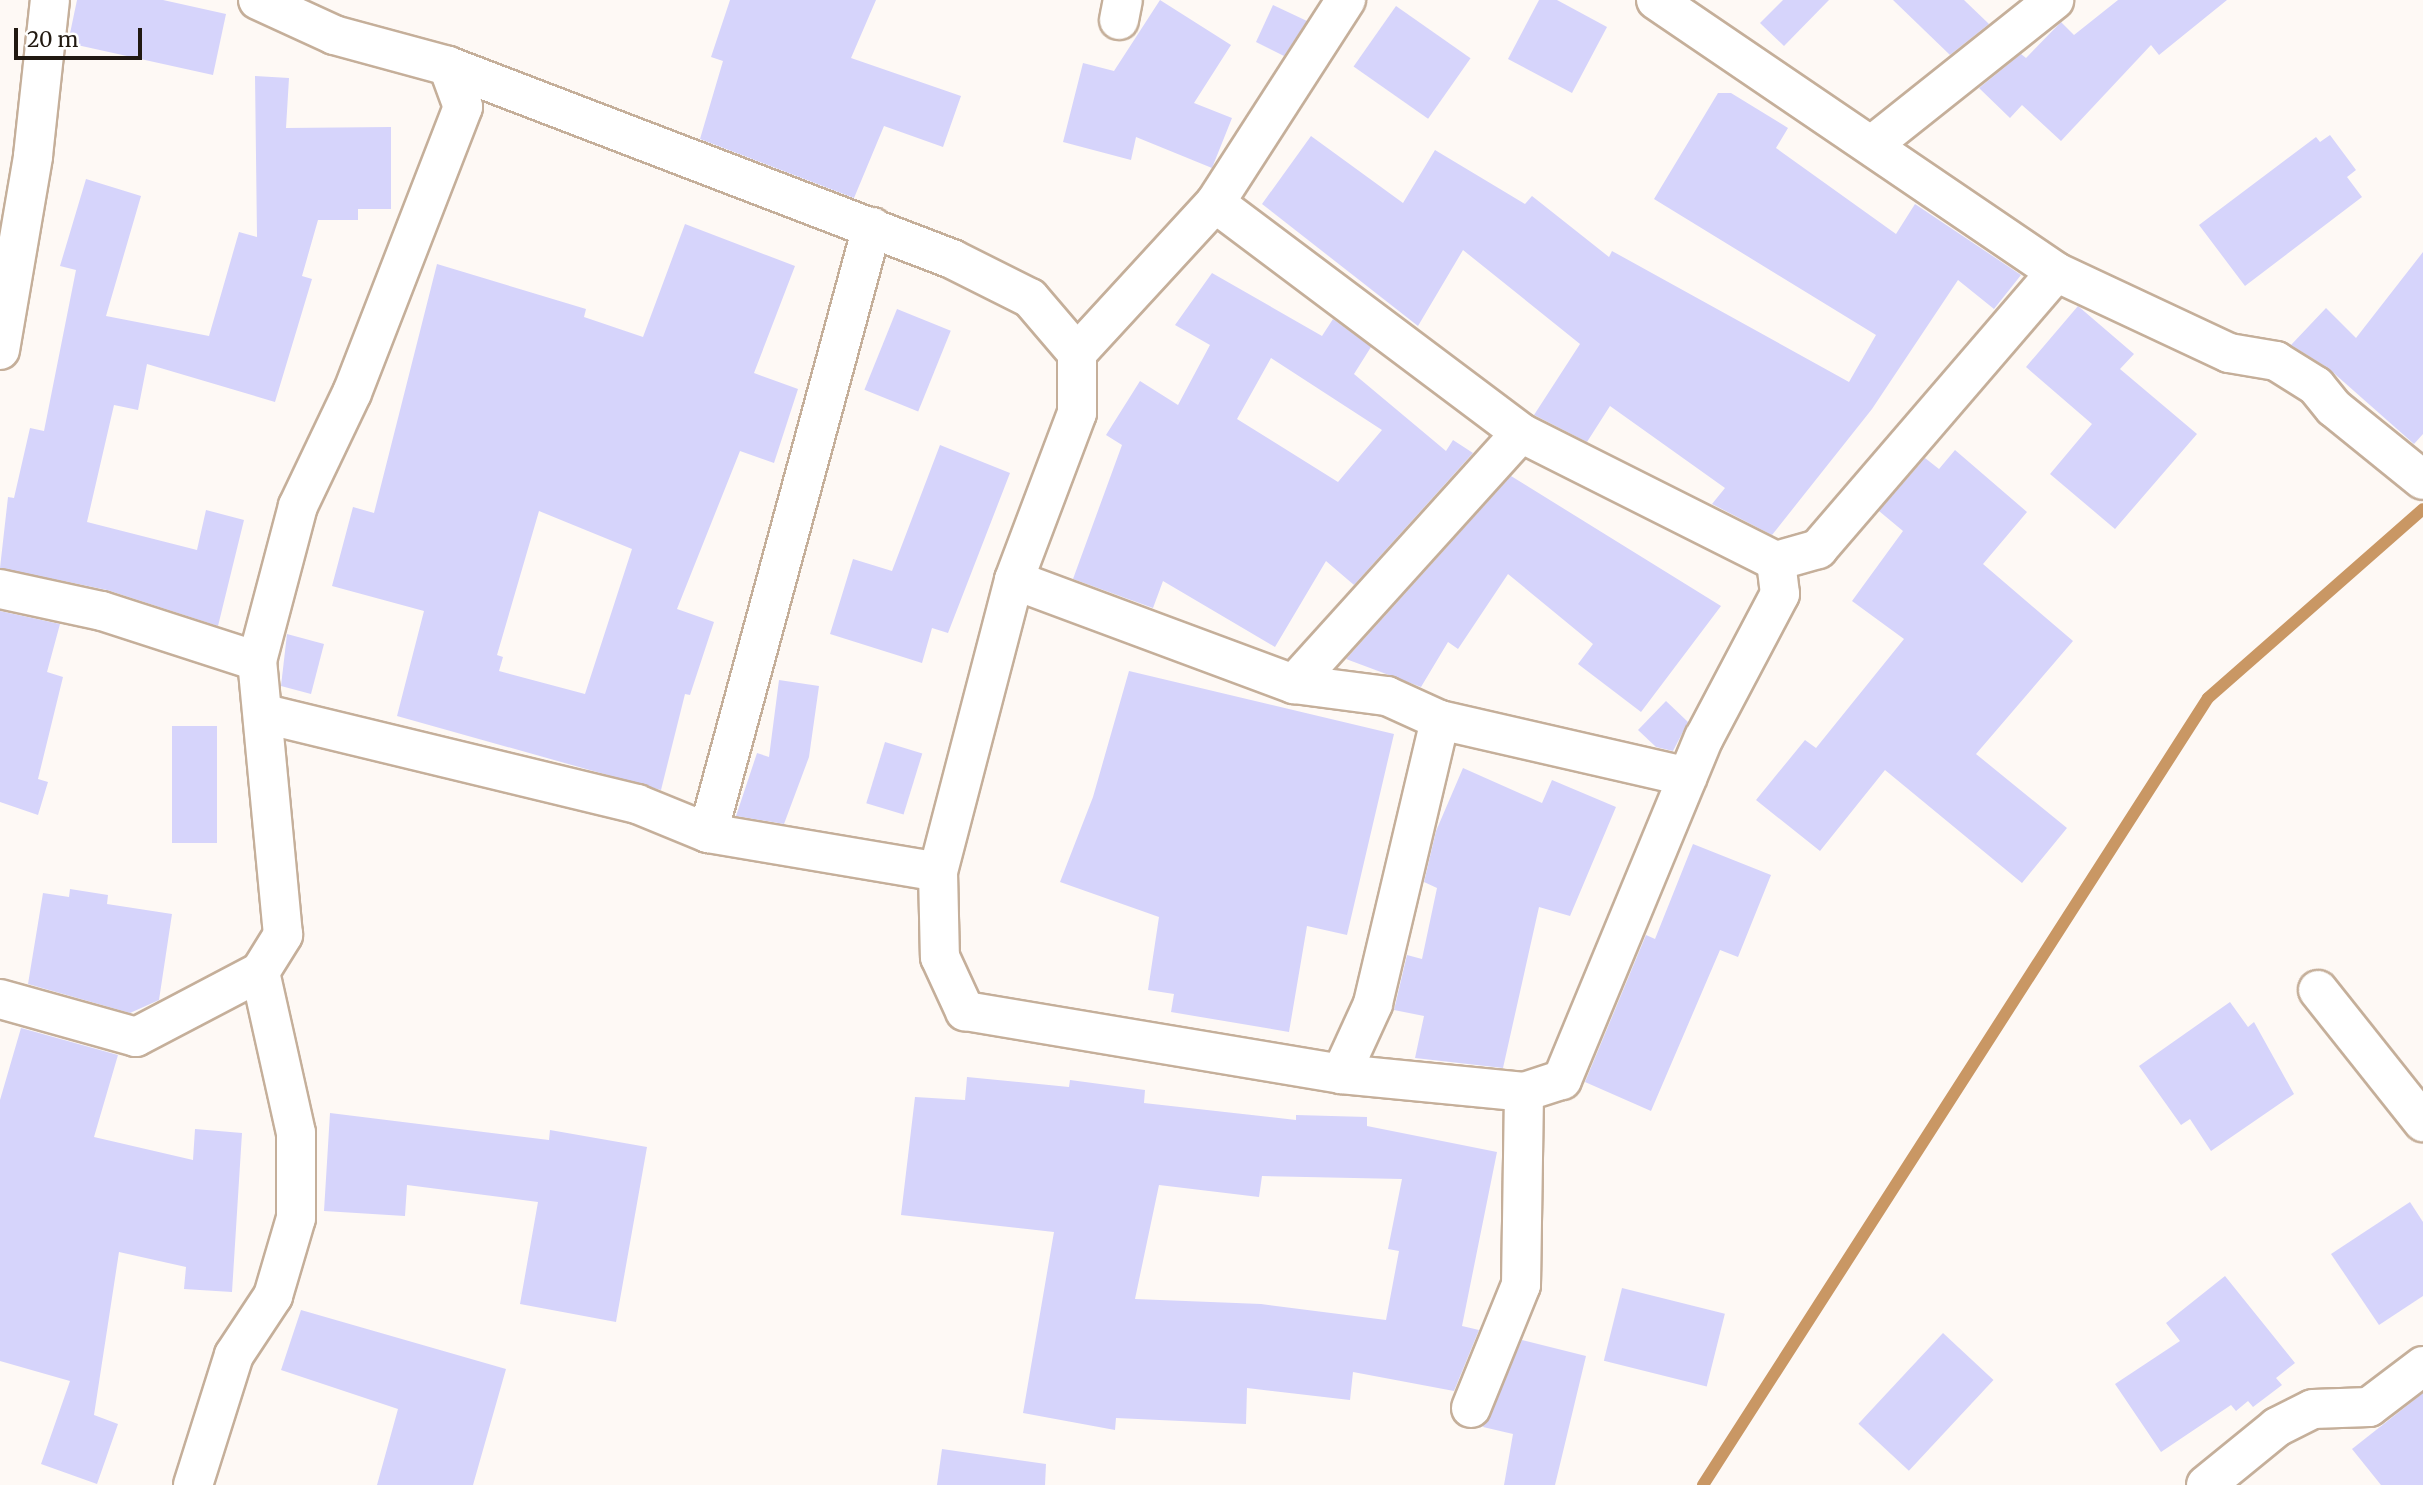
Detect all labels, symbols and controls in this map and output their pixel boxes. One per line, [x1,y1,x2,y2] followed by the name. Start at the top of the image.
[18,14,145,58] scale bar
[27,26,78,53] text: 20 m

